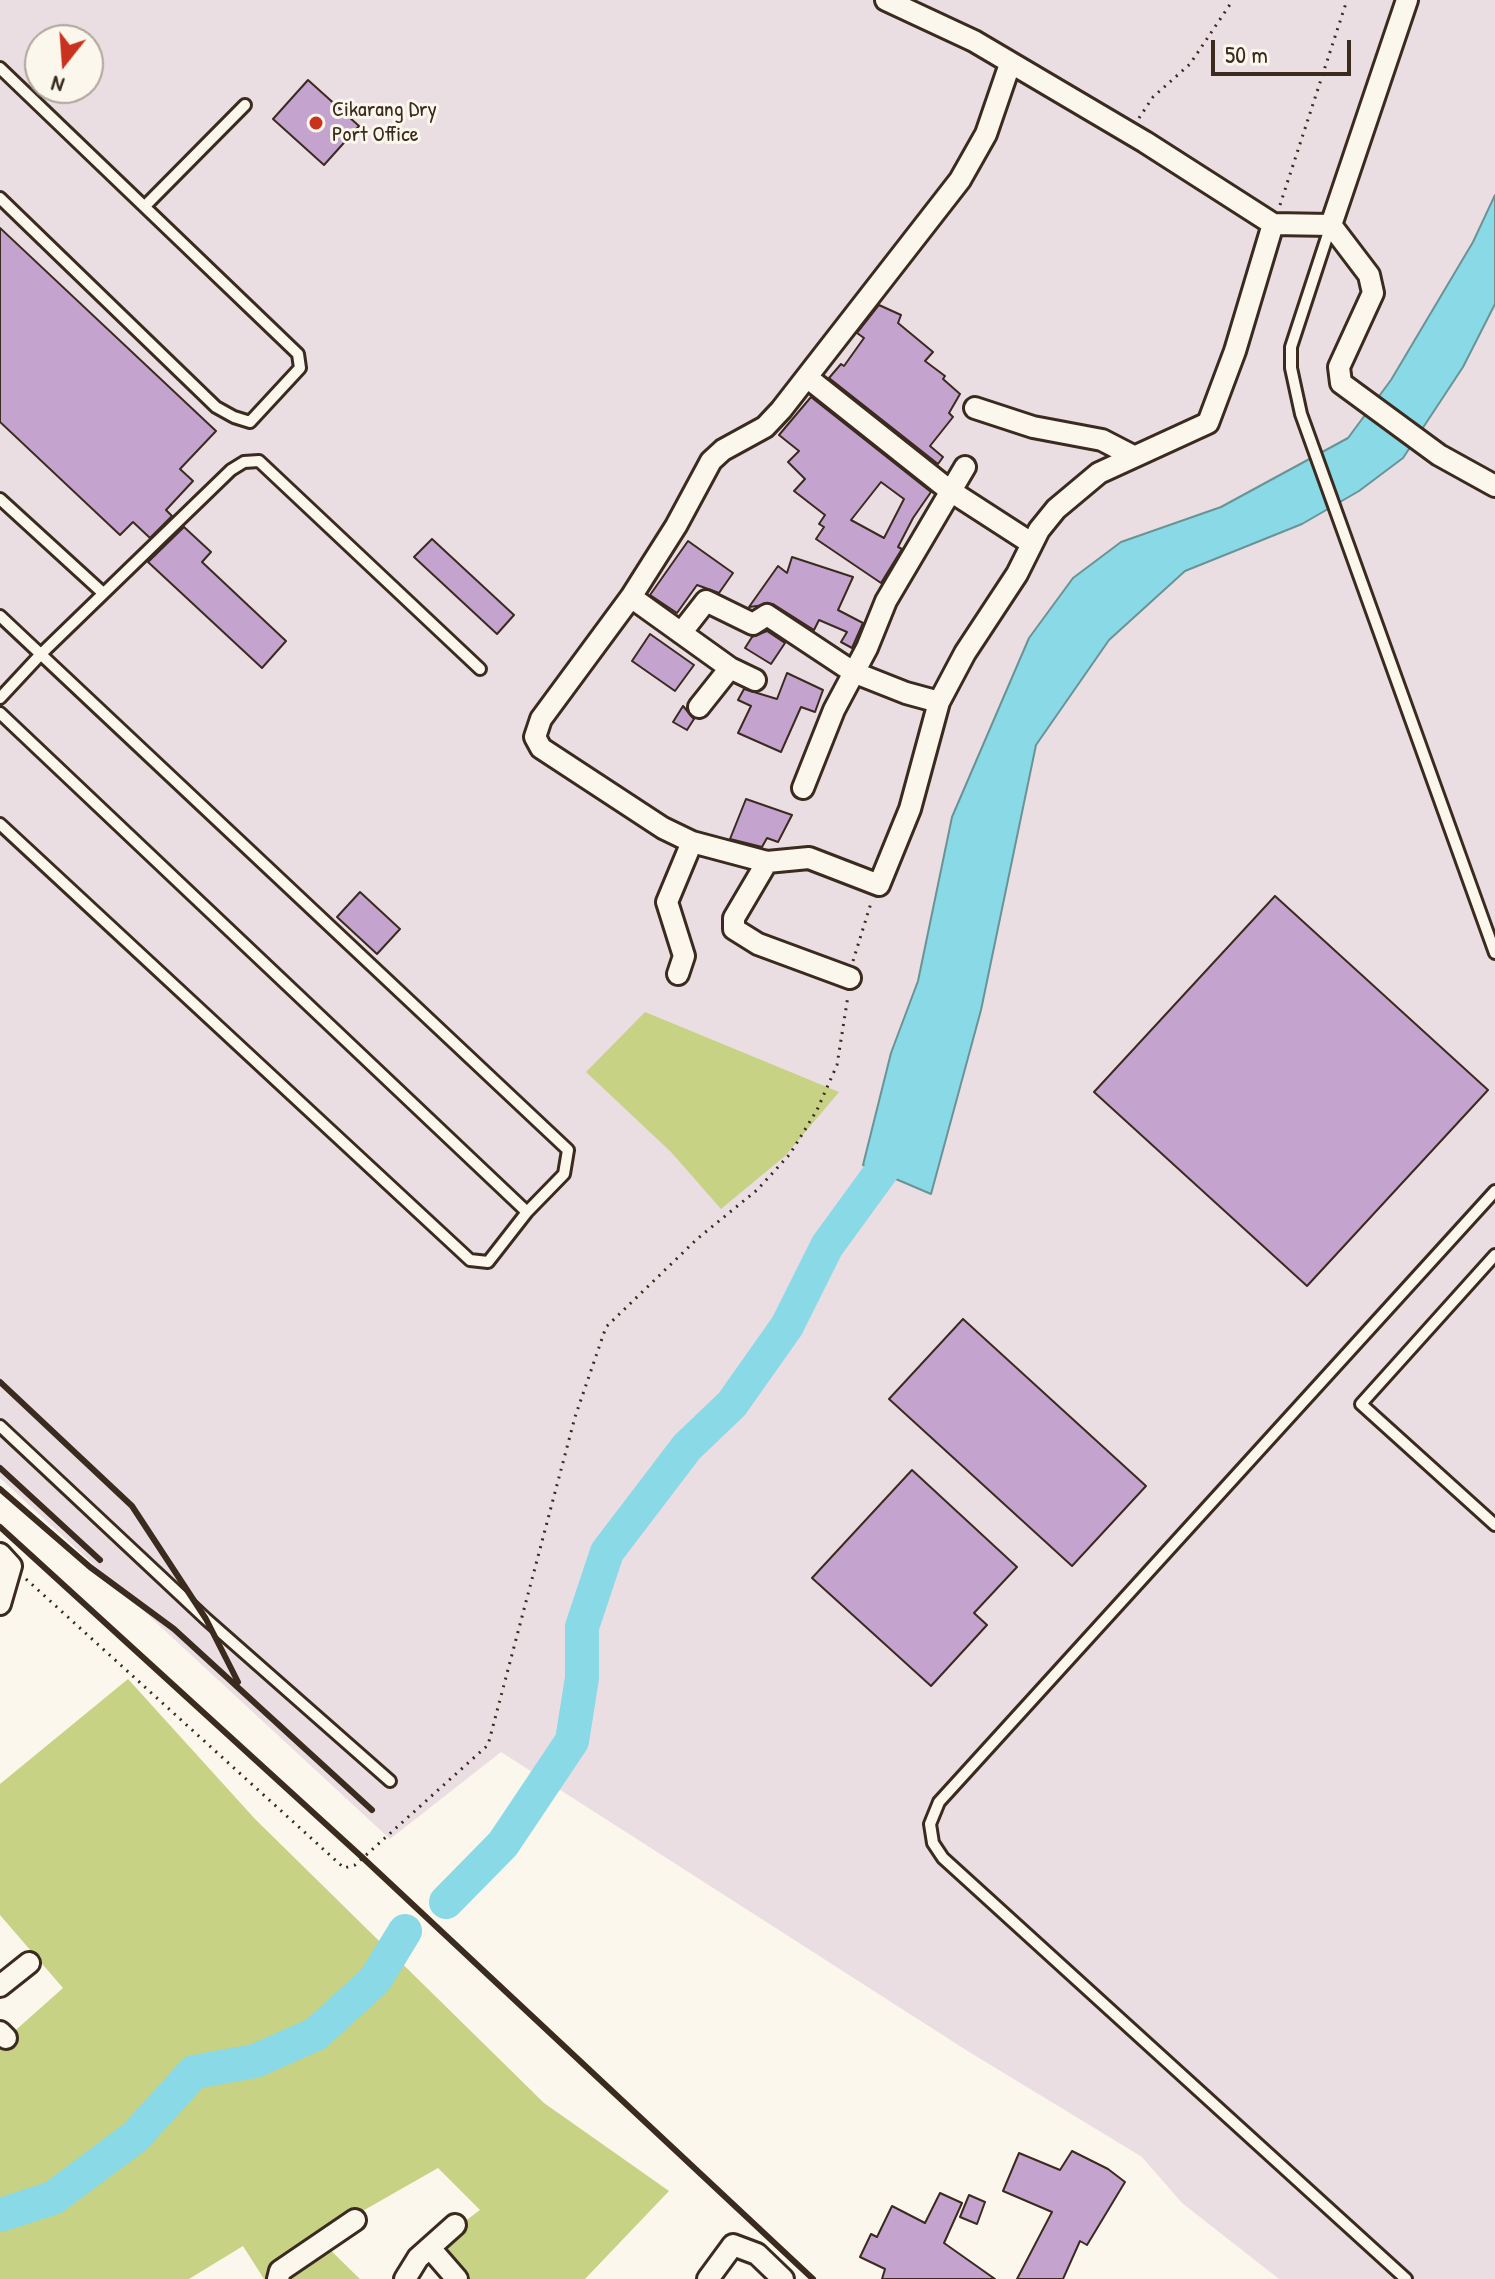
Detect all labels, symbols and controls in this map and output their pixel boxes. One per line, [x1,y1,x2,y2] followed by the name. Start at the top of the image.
[24,24,104,104] north arrow
[1215,24,1355,74] scale bar
[1225,38,1268,70] text: 50 m
[48,69,68,101] text: N
[332,97,437,148] place label: Cikarang Dry Port Office
[307,114,325,132] marker: Cikarang Dry Port Office

